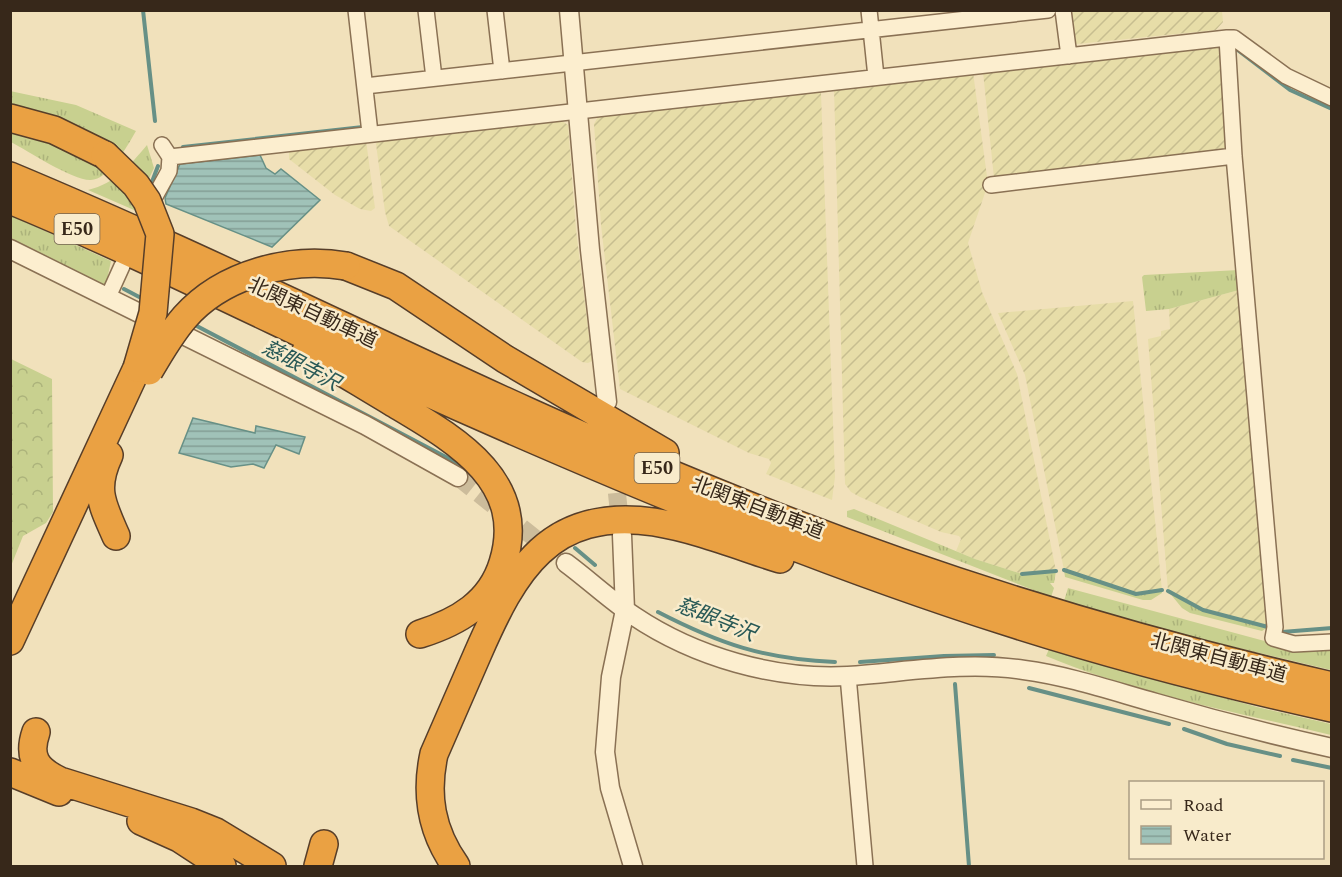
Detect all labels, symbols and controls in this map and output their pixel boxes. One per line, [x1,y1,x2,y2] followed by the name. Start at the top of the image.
[54,214,100,244] road number: E50
[243,270,382,356] street label: 北関東自動車道
[256,332,348,401] water label: 慈眼寺沢
[634,453,680,483] road number: E50
[687,469,828,547] street label: 北関東自動車道
[671,589,763,652] water label: 慈眼寺沢
[1147,625,1290,691] street label: 北関東自動車道
[1129,781,1324,859] legend
[1183,792,1224,819] text: Road
[1183,822,1231,849] text: Water

